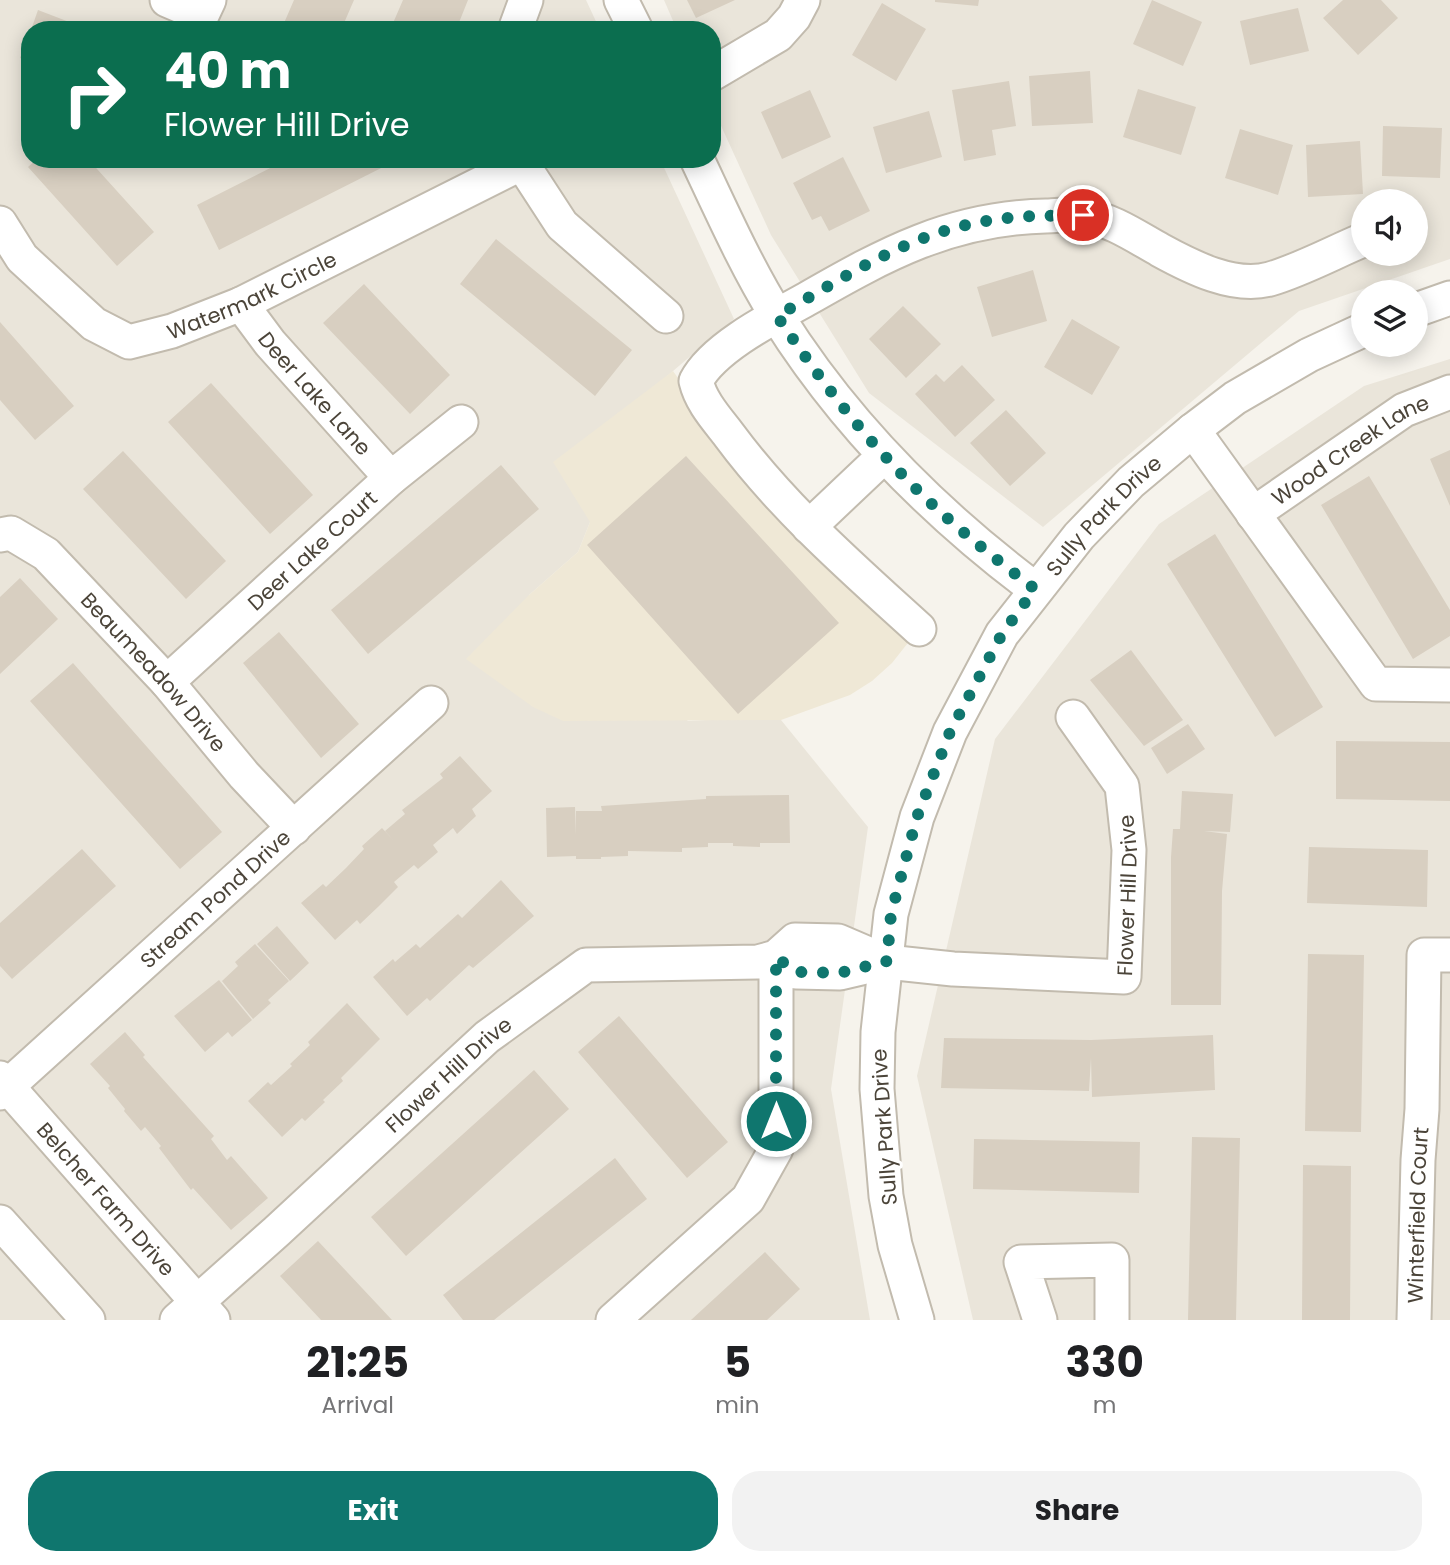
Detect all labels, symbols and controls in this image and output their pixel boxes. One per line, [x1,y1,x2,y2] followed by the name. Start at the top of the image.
[164,37,291,105] text: 40 m
[49,49,140,140] icon: right
[164,102,410,147] text: Flower Hill Drive
[1053,185,1113,245] pin
[1351,189,1428,357] map controls
[1351,189,1428,266] button: sound
[1064,196,1102,234] icon: arrive
[162,244,341,346] street label: Watermark Circle
[1351,280,1428,357] button: layers
[252,325,378,461] street label: Deer Lake Lane
[1266,387,1433,512] street label: Wood Creek Lane
[1039,448,1167,582] street label: Sully Park Drive
[241,484,383,617] street label: Deer Lake Court
[75,586,233,758] street label: Beaumeadow Drive
[1110,813,1144,976] street label: Flower Hill Drive
[133,823,297,974] street label: Stream Pond Drive
[378,1009,517,1139] street label: Flower Hill Drive
[864,1048,904,1206] street label: Sully Park Drive
[739,1084,813,1158] position arrow
[31,1116,182,1282] street label: Belcher Farm Drive
[1400,1126,1435,1304] street label: Winterfield Court
[306,1333,409,1392] text: 21:25
[724,1333,751,1392] text: 5
[1066,1333,1144,1392] text: 330
[321,1389,394,1421] text: Arrival
[715,1389,759,1421] text: min
[1093,1389,1117,1421] text: m
[28,1471,718,1551] button: Exit
[732,1471,1422,1551] button: Share

